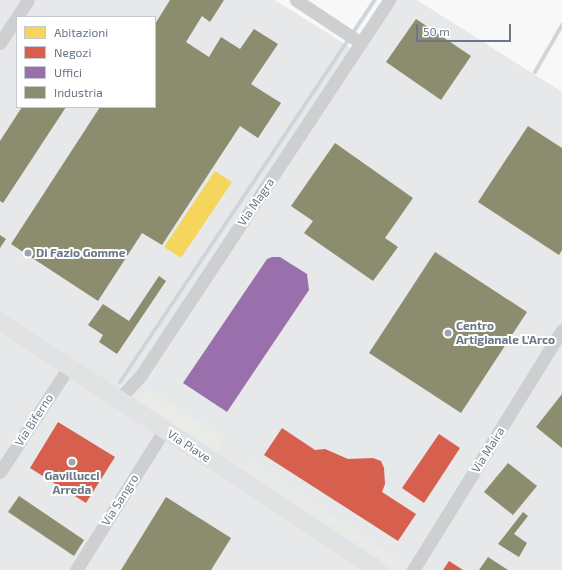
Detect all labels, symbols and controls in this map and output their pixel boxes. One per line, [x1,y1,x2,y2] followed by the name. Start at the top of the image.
[16,16,156,108] legend
[418,16,513,42] scale bar
[423,24,450,38] text: 50 m
[54,25,108,39] text: Abitazioni
[54,45,91,59] text: Negozi
[54,65,82,79] text: Uffici
[54,85,103,99] text: Industria
[235,175,277,229] street label: Via Magra
[36,246,125,260] place label: Di Fazio Gomme
[23,248,33,258] marker: Di Fazio Gomme
[456,319,555,347] place label: Centro Artigianale L'Arco
[443,328,453,338] marker: Centro Artigianale L'Arco
[12,391,56,449] street label: Via Biferno
[468,425,508,475] street label: Via Maira
[165,427,213,465] street label: Via Piave
[67,457,77,467] marker: Gavillucci Arreda
[44,469,100,497] place label: Gavillucci Arreda
[99,472,141,528] street label: Via Sangro

